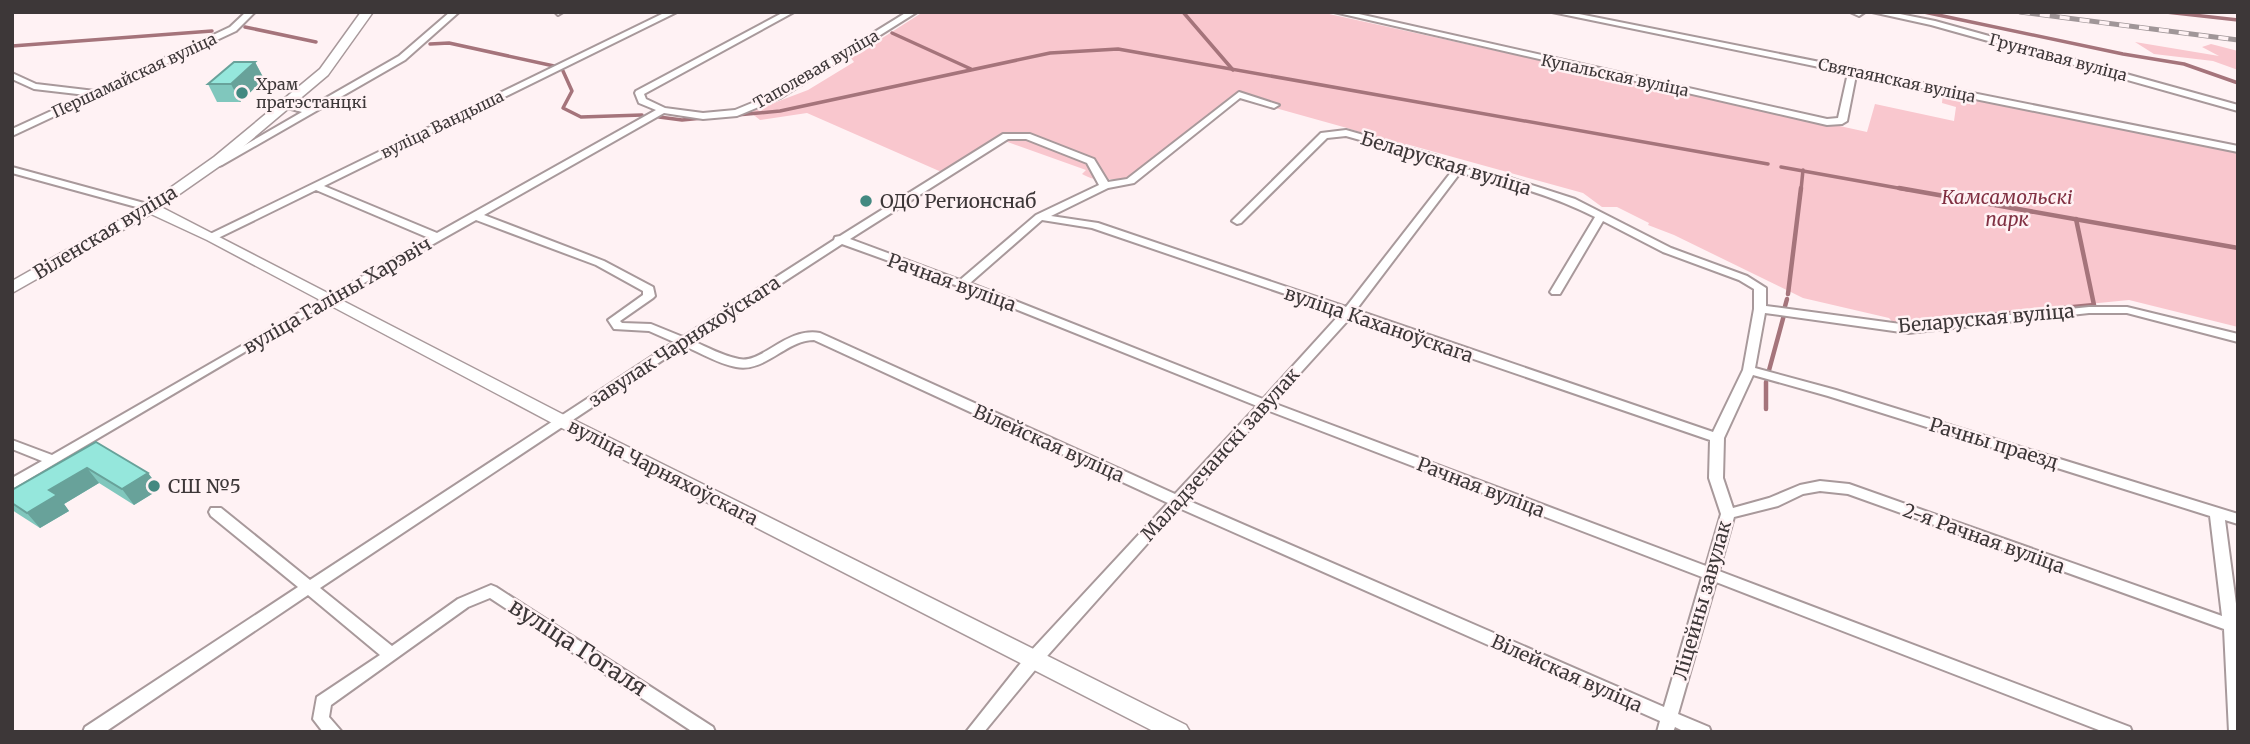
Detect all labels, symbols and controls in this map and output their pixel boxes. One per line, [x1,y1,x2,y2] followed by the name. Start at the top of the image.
[750,25,882,113] street label: Таполевая вуліца
[48,28,220,122] street label: Першамайская вуліца
[1987,29,2130,85] street label: Грунтавая вуліца
[1539,50,1691,101] street label: Купальская вуліца
[1816,54,1978,107] street label: Святаянская вуліца
[256,74,367,112] place label: Храм пратэстанцкі
[234,85,250,101] marker: Храм пратэстанцкі
[377,85,507,162] street label: вуліца Вандыша
[1358,126,1534,200] street label: Беларуская вуліца
[29,180,181,284] street label: Віленская вуліца
[1941,185,2073,231] park label: Камсамольскі парк
[880,189,1036,213] place label: ОДО Регионснаб
[858,193,874,209] marker: ОДО Регионснаб
[238,231,436,359] street label: вуліца Галіны Харэвіч
[884,248,1020,316] street label: Рачная вуліца
[584,270,784,412] street label: завулак Чарняхоўскага
[1281,280,1477,368] street label: вуліца Каханоўскага
[1897,298,2075,338] street label: Беларуская вуліца
[1136,362,1304,546] street label: Маладзечанскі завулак
[970,399,1128,487] street label: Вілейская вуліца
[1927,412,2062,474] street label: Рачны праезд
[564,414,762,530] street label: вуліца Чарняхоўскага
[1414,452,1548,522] street label: Рачная вуліца
[168,474,241,498] place label: СШ №5
[146,478,162,494] marker: СШ №5
[1900,498,2068,578] street label: 2-я Рачная вуліца
[1668,518,1736,682] street label: Ліцейны завулак
[504,591,653,702] street label: вуліца Гогаля
[1488,629,1646,717] street label: Вілейская вуліца

